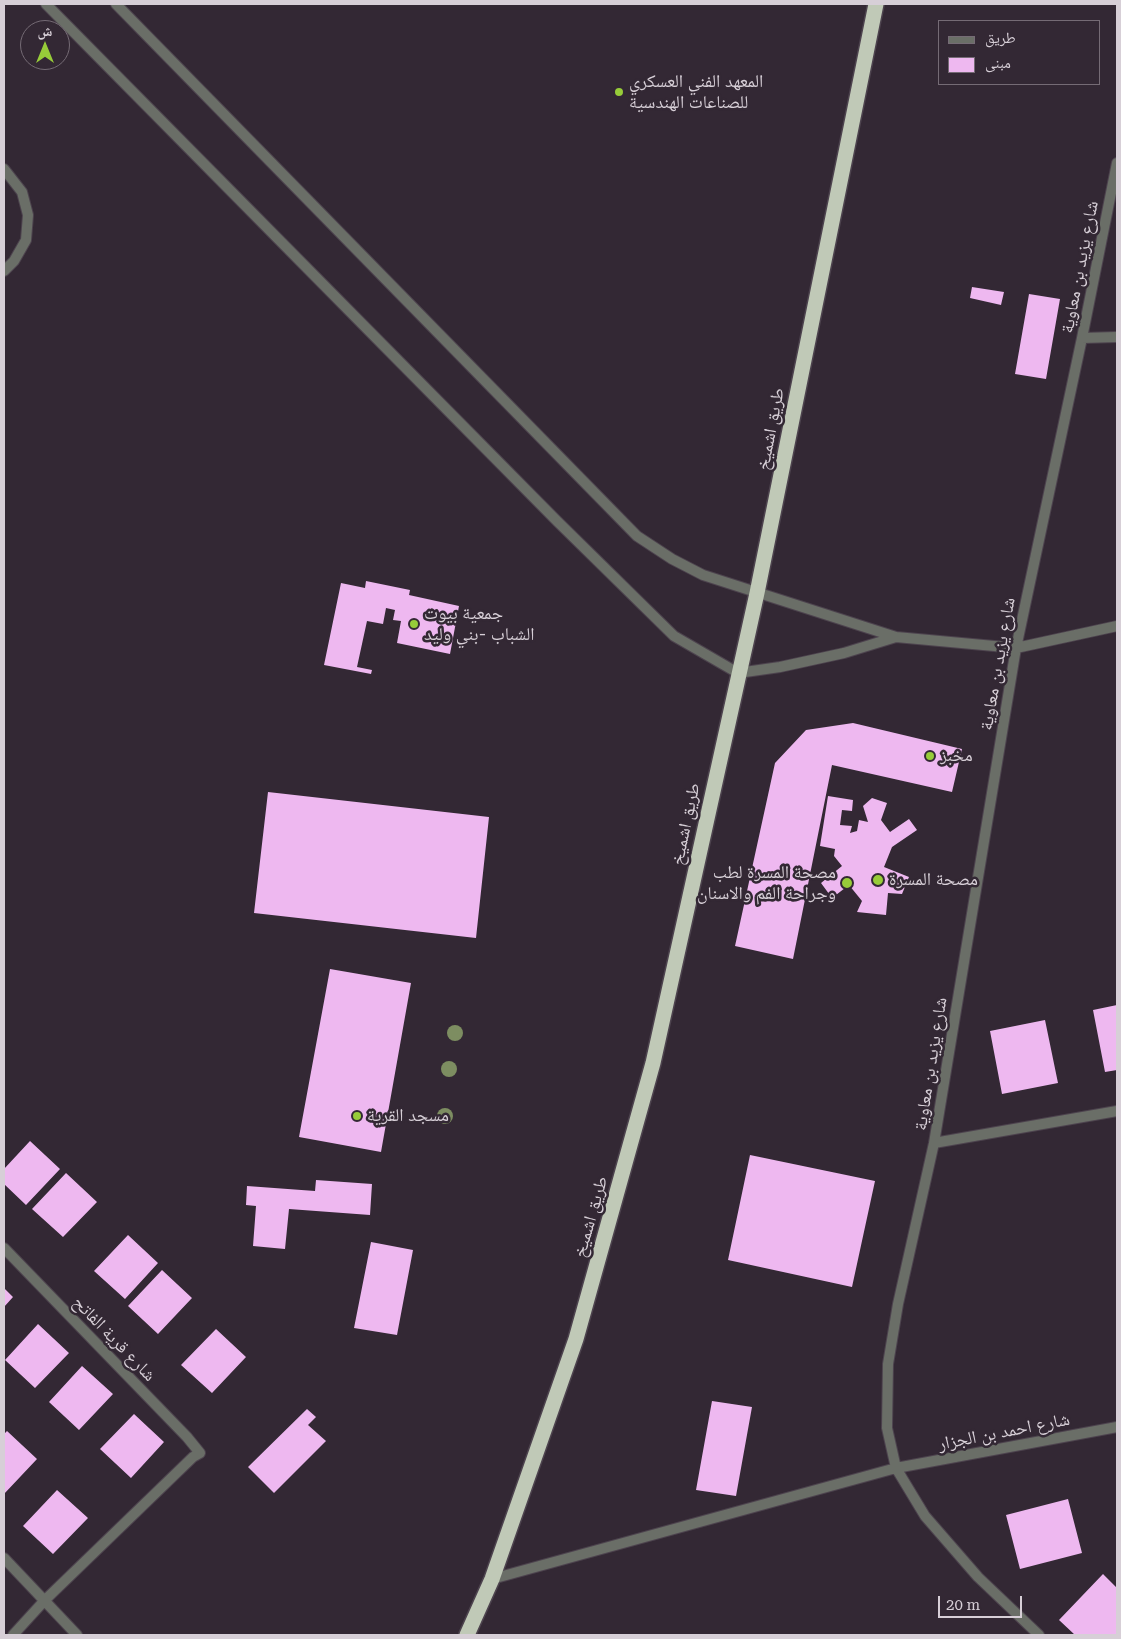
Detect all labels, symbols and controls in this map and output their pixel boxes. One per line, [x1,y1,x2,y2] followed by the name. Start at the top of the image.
[20,20,70,70] north arrow
[938,20,1101,85] legend
[38,23,52,39] text: ش
[985,29,1016,47] text: طريق
[985,54,1011,72] text: مبنى
[629,71,763,114] place label: المعهد الفني العسكري للصناعات الهندسية
[613,86,625,98] marker: المعهد الفني العسكري للصناعات الهندسية
[1057,199,1103,335] street label: شارع يزيد بن معاوية
[752,386,790,472] street label: طريق اشميخ
[976,596,1020,732] street label: شارع يزيد بن معاوية
[424,603,535,646] place label: جمعية بيوت الشباب -بني وليد
[408,618,420,630] marker: جمعية بيوت الشباب -بني وليد
[940,745,973,767] place label: مخبز
[924,750,936,762] marker: مخبز
[667,781,705,867] street label: طريق اشميخ
[697,862,836,904] place label: مصحة المسرة لطب وجراحة الفم والاسنان
[889,869,978,891] place label: مصحة المسرة
[871,873,885,887] marker: مصحة المسرة
[840,876,854,890] marker: مصحة المسرة لطب وجراحة الفم والاسنان
[910,996,952,1132] street label: شارع يزيد بن معاوية
[367,1105,449,1127] place label: مسجد القرية
[351,1110,363,1122] marker: مسجد القرية
[569,1174,613,1260] street label: طريق اشميخ
[68,1292,160,1386] street label: شارع قرية الفاتح
[936,1409,1072,1455] street label: شارع احمد بن الجزار
[941,1586,1025,1618] scale bar
[946,1596,980,1614] text: 20 m

